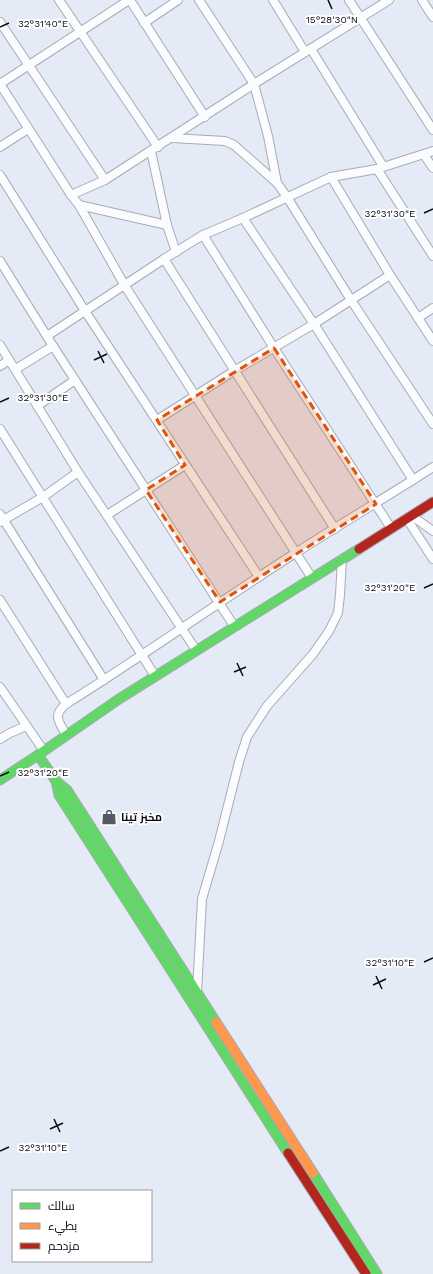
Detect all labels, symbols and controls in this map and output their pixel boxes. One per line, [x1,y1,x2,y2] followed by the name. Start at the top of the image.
[306,14,358,25] text: 15°28'30"N
[18,18,68,29] text: 32°31'40"E
[365,208,415,219] text: 32°31'30"E
[18,392,68,403] text: 32°31'30"E
[365,582,415,593] text: 32°31'20"E
[18,767,68,778] text: 32°31'20"E
[100,808,118,826] shop icon: مخبز تينا
[121,811,162,824] place label: مخبز تينا
[366,957,414,968] text: 32°31'10"E
[19,1142,67,1153] text: 32°31'10"E
[12,1190,152,1262] legend
[48,1199,75,1213] text: سالك
[48,1219,77,1236] text: بطيء
[48,1239,80,1254] text: مزدحم

